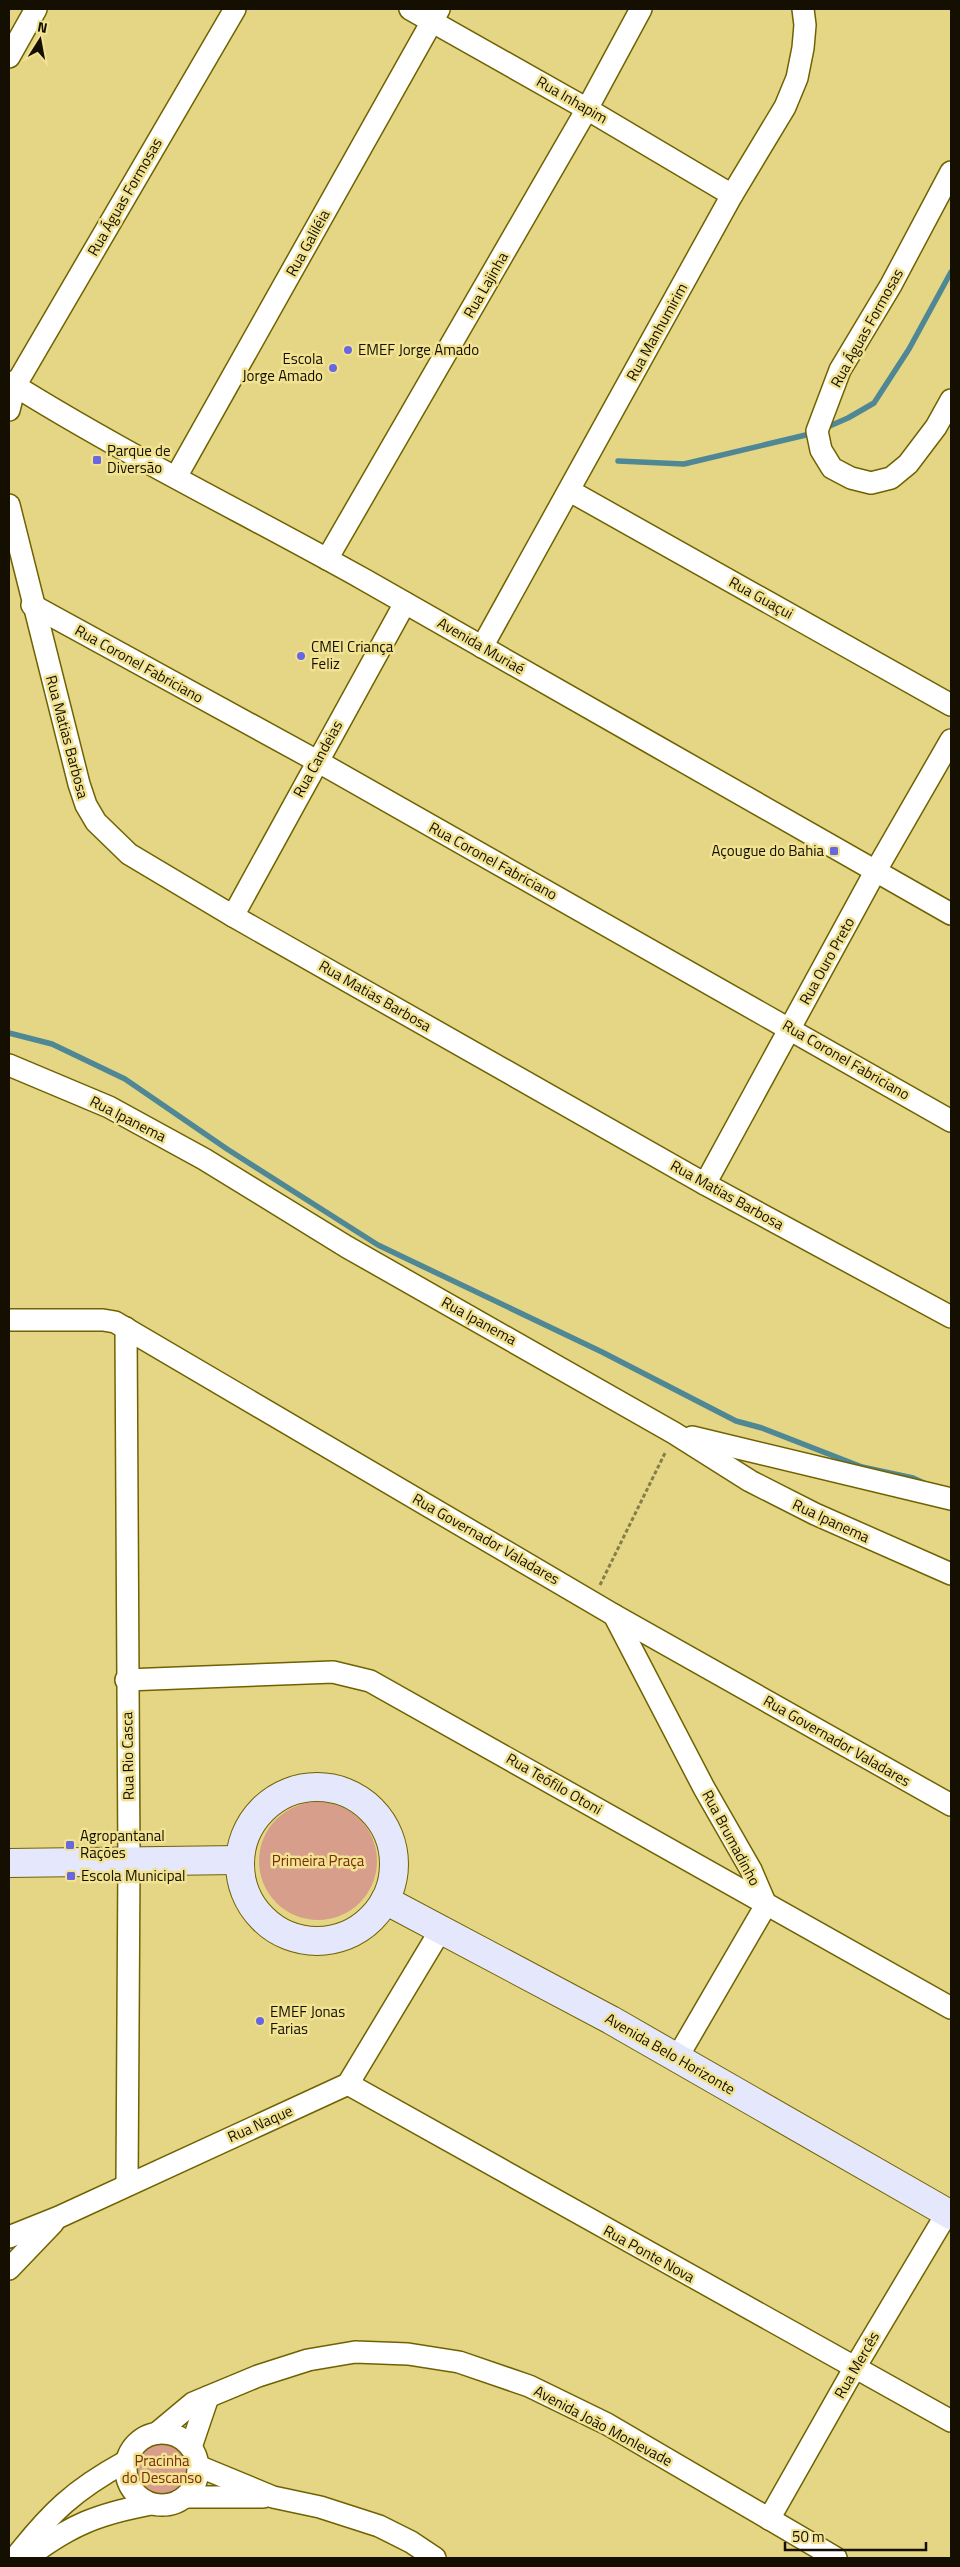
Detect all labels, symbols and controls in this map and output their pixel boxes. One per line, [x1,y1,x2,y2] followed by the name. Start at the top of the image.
[15,15,65,65] north arrow
[36,16,49,38] text: N
[532,70,612,129] street label: Rua Inhapim
[81,133,168,260] street label: Rua Águas Formosas
[280,205,336,280] street label: Rua Galiléia
[457,247,514,322] street label: Rua Lajinha
[824,264,909,391] street label: Rua Águas Formosas
[620,279,693,385] street label: Rua Manhumirim
[358,338,479,361] place label: EMEF Jorge Amado
[342,344,354,356] marker: EMEF Jorge Amado
[242,347,323,387] place label: Escola Jorge Amado
[327,362,339,374] marker: Escola Jorge Amado
[107,439,171,479] place label: Parque de Diversão
[91,454,103,466] marker: Parque de Diversão
[725,570,798,625] street label: Rua Guaçui
[433,611,529,680] street label: Avenida Muriaé
[71,619,208,709] street label: Rua Coronel Fabriciano
[311,635,394,675] place label: CMEI Criança Feliz
[295,650,307,662] marker: CMEI Criança Feliz
[40,673,95,801] street label: Rua Matias Barbosa
[287,716,348,802] street label: Rua Candeias
[425,816,562,906] street label: Rua Coronel Fabriciano
[711,839,824,862] place label: Açougue do Bahia
[828,845,840,857] marker: Açougue do Bahia
[793,913,860,1009] street label: Rua Ouro Preto
[315,954,436,1037] street label: Rua Matias Barbosa
[778,1014,914,1106] street label: Rua Coronel Fabriciano
[86,1090,171,1148] street label: Rua Ipanema
[666,1154,789,1236] street label: Rua Matias Barbosa
[437,1290,521,1351] street label: Rua Ipanema
[408,1487,564,1590] street label: Rua Governador Valadares
[789,1493,874,1549] street label: Rua Ipanema
[759,1689,915,1792] street label: Rua Governador Valadares
[115,1711,140,1800] street label: Rua Rio Casca
[502,1747,606,1820] street label: Rua Teófilo Otoni
[696,1786,766,1890] street label: Rua Brumadinho
[80,1824,165,1864] place label: Agropantanal Rações
[64,1839,76,1851] marker: Agropantanal Rações
[272,1849,365,1872] park label: Primeira Praça
[81,1864,186,1887] place label: Escola Municipal
[65,1870,77,1882] marker: Escola Municipal
[270,2000,345,2040] place label: EMEF Jonas Farias
[601,2007,740,2100] street label: Avenida Belo Horizonte
[254,2015,266,2027] marker: EMEF Jonas Farias
[224,2099,296,2148] street label: Rua Naque
[599,2219,700,2288] street label: Rua Ponte Nova
[828,2327,885,2403] street label: Rua Mercês
[530,2379,677,2472] street label: Avenida João Monlevade
[122,2449,202,2489] park label: Pracinha do Descanso
[785,2520,926,2552] scale bar
[792,2525,825,2548] text: 50 m

